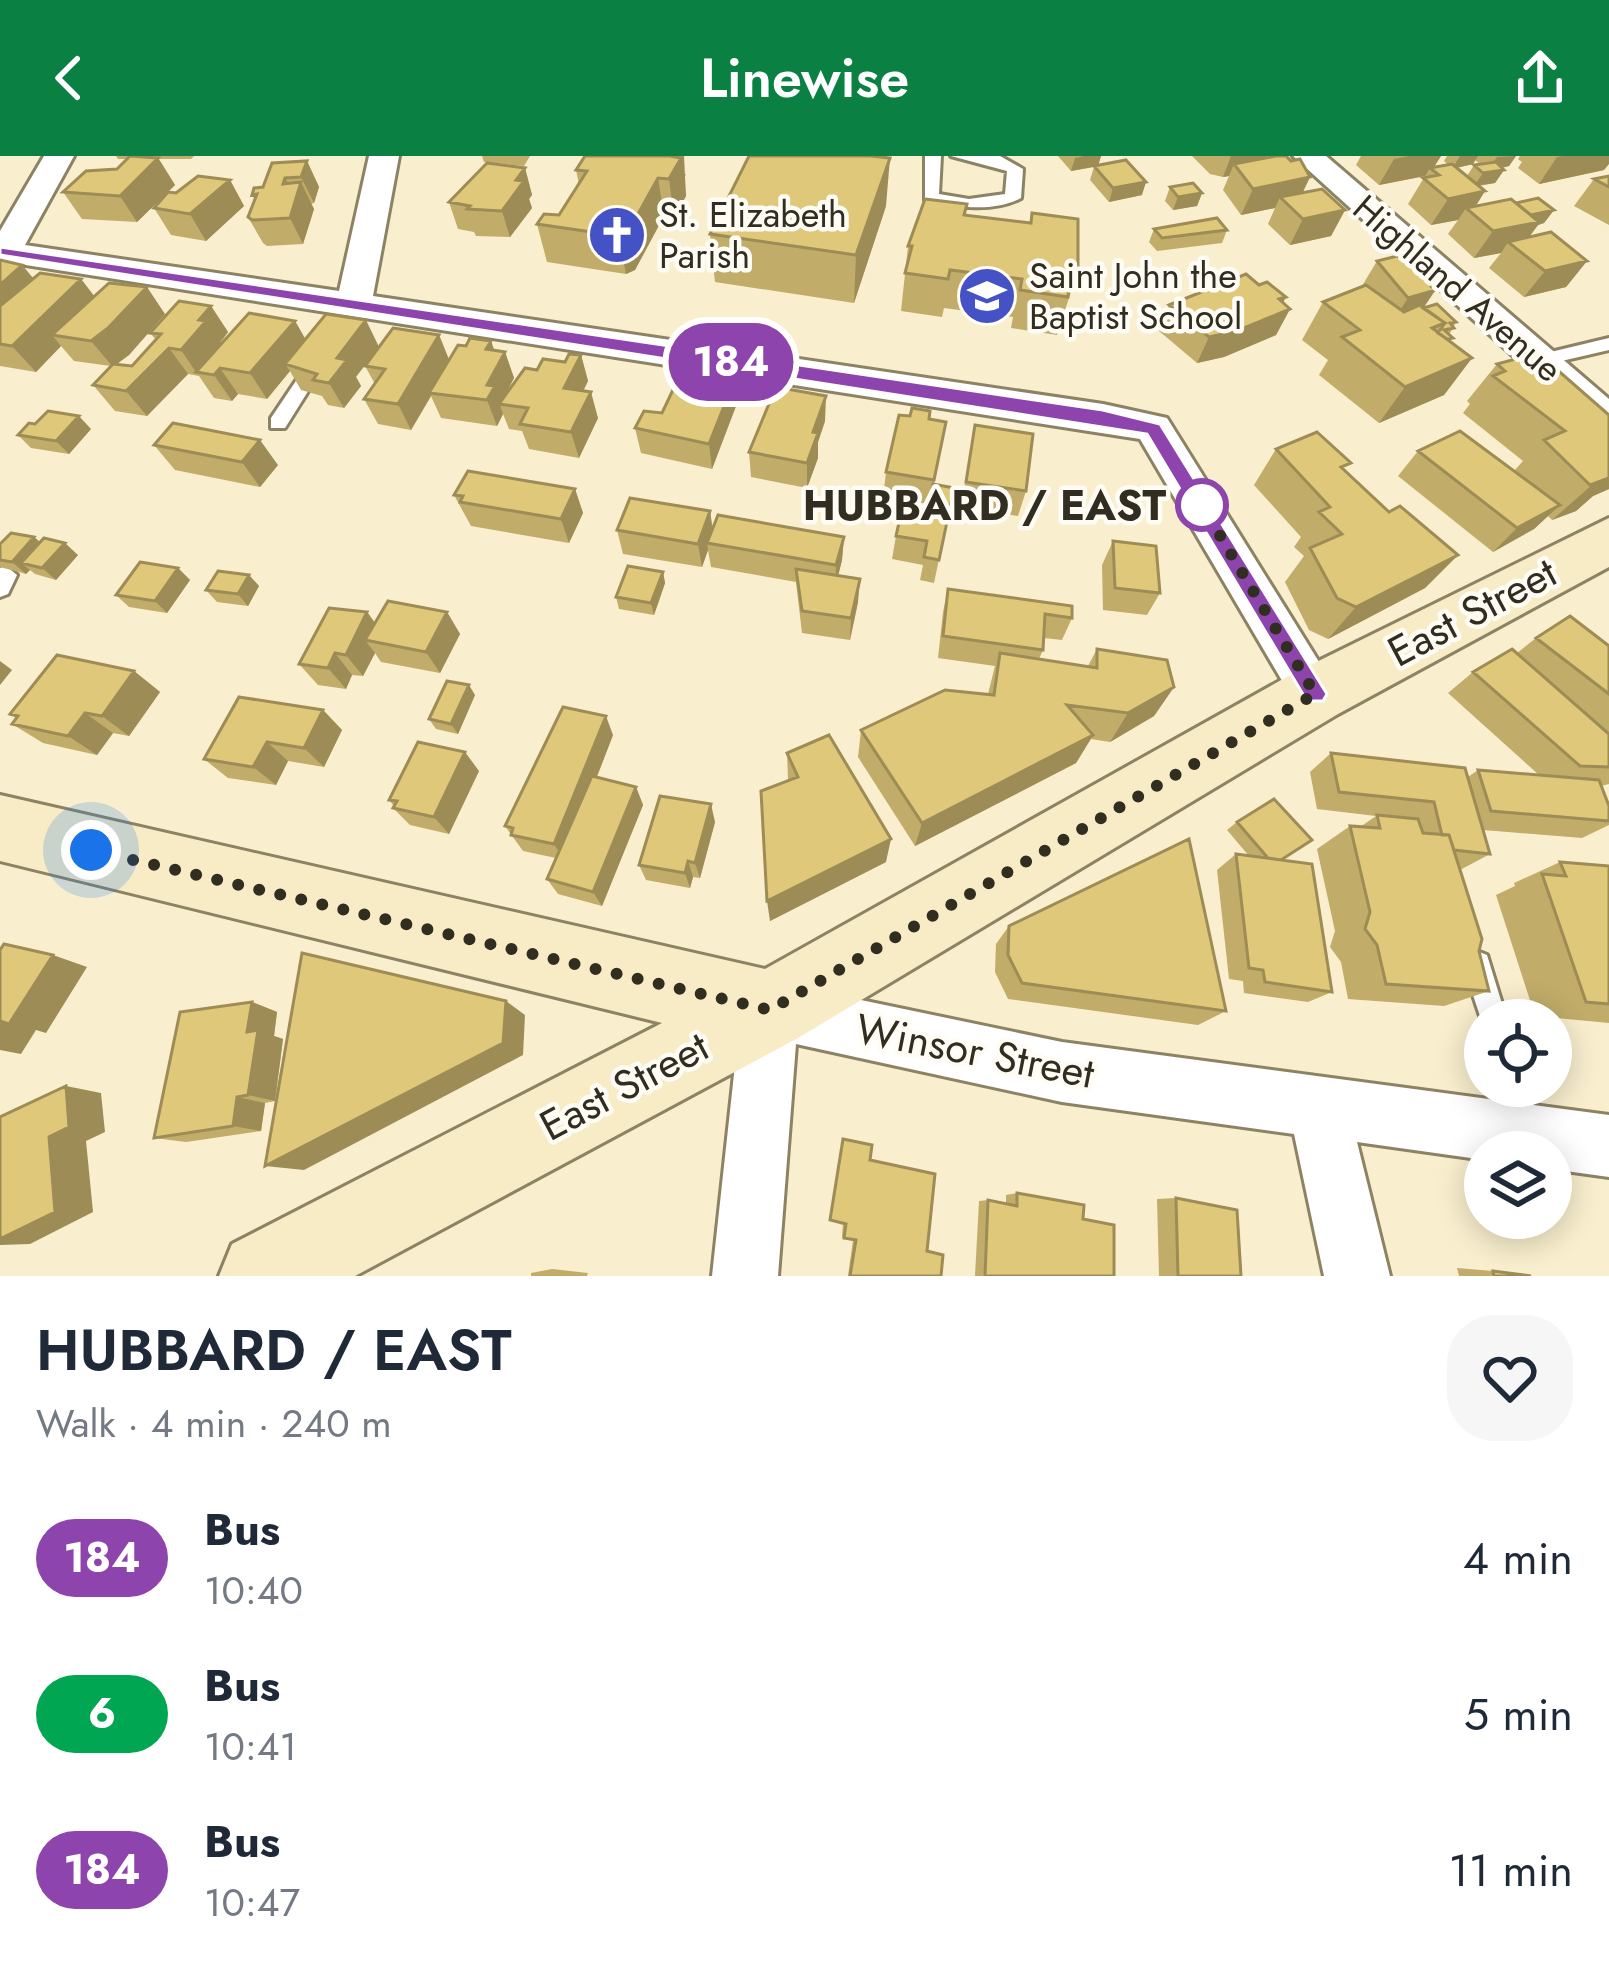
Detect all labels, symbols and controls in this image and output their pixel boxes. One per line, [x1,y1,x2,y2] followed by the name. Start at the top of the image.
[700,39,909,117] text: Linewise
[36,45,102,111] icon: back
[1507,45,1573,111] icon: share
[1342,182,1574,394] street label: Highland Avenue
[659,188,847,281] place label: St. Elizabeth Parish
[586,204,648,266] church icon: St. Elizabeth Parish
[1029,249,1242,342] place label: Saint John the Baptist School
[956,265,1018,327] school or university icon: Saint John the Baptist School
[662,323,800,401] line badge: 184
[692,331,770,392] text: 184
[803,475,1166,536] place label: HUBBARD / EAST
[1177,480,1227,530] marker: HUBBARD / EAST
[1377,542,1567,682] street label: East Street
[61,820,121,880] your location
[851,998,1099,1104] street label: Winsor Street
[1464,999,1572,1239] map controls
[1464,999,1572,1107] button: locate
[529,1016,719,1156] street label: East Street
[1464,1131,1572,1239] button: layers
[36,1309,512,1391] text: HUBBARD / EAST
[1447,1315,1573,1441] button: heart
[36,1395,392,1452] text: Walk · 4 min · 240 m
[204,1497,280,1562] text: Bus
[1463,1526,1573,1591] text: 4 min
[63,1527,141,1588] text: 184
[204,1562,303,1619] text: 10:40
[204,1653,280,1718] text: Bus
[1464,1682,1573,1747] text: 5 min
[88,1683,116,1744] text: 6
[204,1718,297,1775] text: 10:41
[204,1809,280,1874] text: Bus
[1449,1838,1573,1903] text: 11 min
[63,1839,141,1900] text: 184
[204,1874,300,1931] text: 10:47

